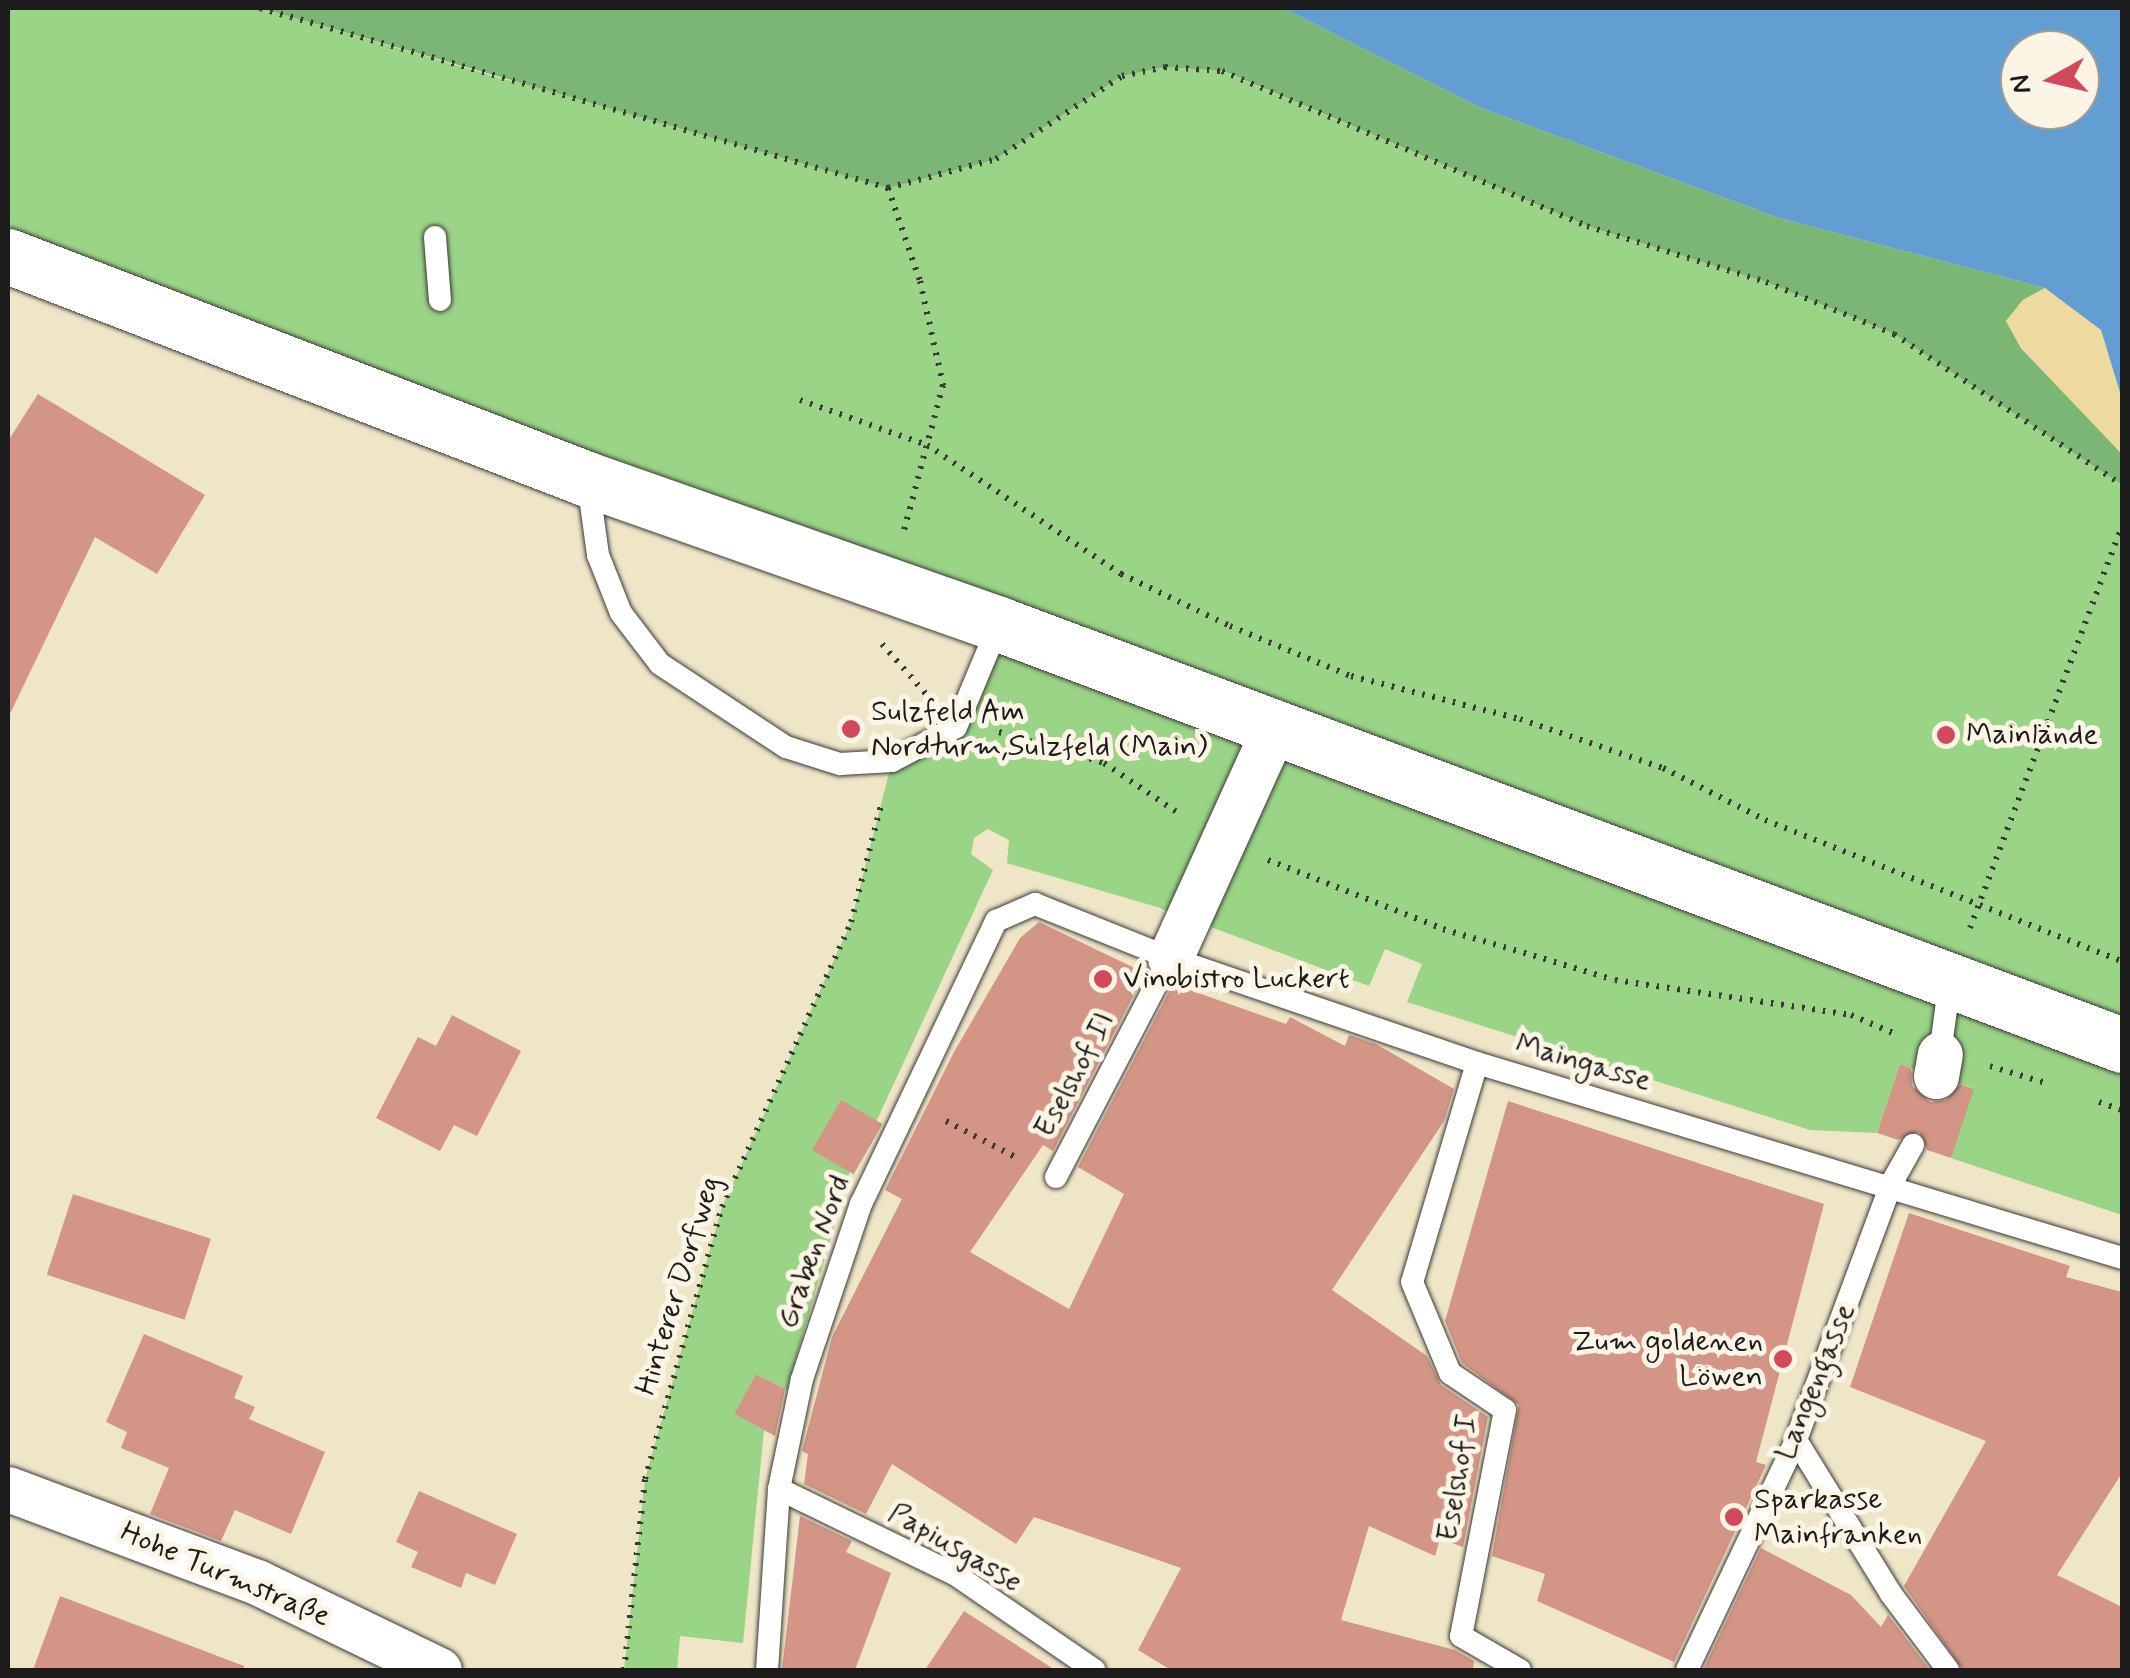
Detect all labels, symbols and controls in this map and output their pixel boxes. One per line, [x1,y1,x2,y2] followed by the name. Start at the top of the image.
[2000,30,2100,130] north arrow
[2002,72,2041,96] text: N
[871,694,1207,764] place label: Sulzfeld Am Nordturm,Sulzfeld (Main)
[1966,717,2098,753] place label: Mainlände
[840,718,862,740] marker: Sulzfeld Am Nordturm,Sulzfeld (Main)
[1935,724,1957,746] marker: Mainlände
[1123,961,1350,997] place label: Vinobistro Luckert
[1092,968,1114,990] marker: Vinobistro Luckert
[1025,1003,1125,1147] street label: Eselshof II
[1511,1026,1655,1100] street label: Maingasse
[770,1171,858,1333] street label: Graben Nord
[629,1175,729,1397] street label: Hinterer Dorfweg
[1768,1298,1864,1466] street label: Langengasse
[1581,1324,1763,1394] place label: Zum goldenen Löwen
[1772,1348,1794,1370] marker: Zum goldenen Löwen
[1430,1413,1486,1543] street label: Eselshof I
[1754,1482,1922,1552] place label: Sparkasse Mainfranken
[882,1495,1028,1601] street label: Papiusgasse
[1723,1506,1745,1528] marker: Sparkasse Mainfranken
[116,1515,334,1635] street label: Hohe Turmstraße

